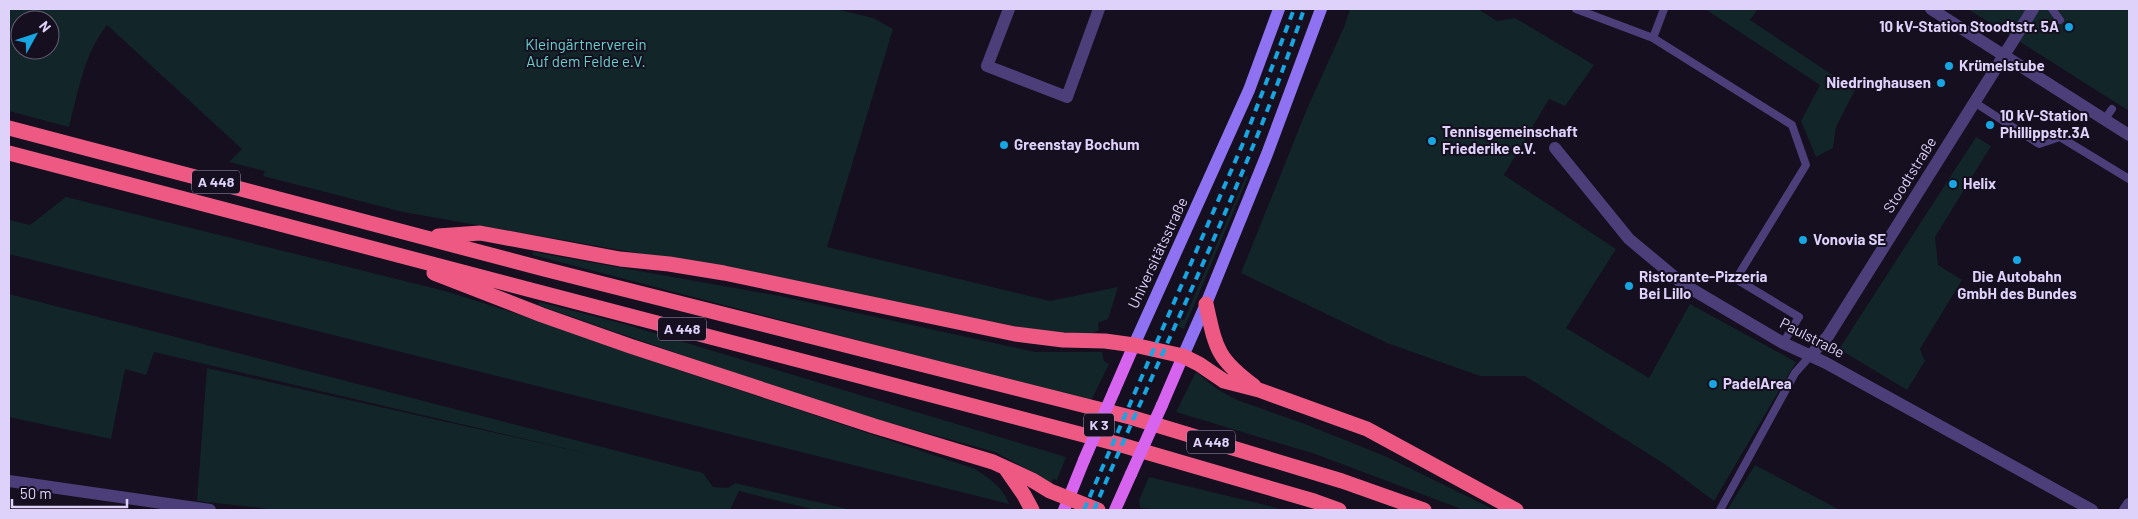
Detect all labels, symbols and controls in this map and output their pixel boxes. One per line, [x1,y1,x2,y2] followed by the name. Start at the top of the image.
[10,10,60,60] north arrow
[36,17,55,35] text: N
[1879,17,2059,35] place label: 10 kV-Station Stoodtstr. 5A
[2063,21,2075,33] marker: 10 kV-Station Stoodtstr. 5A
[525,35,647,70] park label: Kleingärtnerverein Auf dem Felde e.V.
[1959,56,2045,74] place label: Krümelstube
[1943,60,1955,72] marker: Krümelstube
[1826,73,1931,91] place label: Niedringhausen
[1935,77,1947,89] marker: Niedringhausen
[2000,106,2090,141] place label: 10 kV-Station Phillippstr.3A
[1984,119,1996,131] marker: 10 kV-Station Phillippstr.3A
[1442,122,1578,157] place label: Tennisgemeinschaft Friederike e.V.
[1879,133,1940,216] street label: Stoodtstraße
[1014,135,1139,153] place label: Greenstay Bochum
[1426,135,1438,147] marker: Tennisgemeinschaft Friederike e.V.
[998,139,1010,151] marker: Greenstay Bochum
[192,170,240,193] road number: A 448
[1963,174,1996,192] place label: Helix
[1947,178,1959,190] marker: Helix
[1123,194,1191,311] street label: Universitätsstraße
[1813,230,1886,248] place label: Vonovia SE
[1797,234,1809,246] marker: Vonovia SE
[2011,254,2023,266] marker: Die Autobahn GmbH des Bundes
[1639,267,1768,302] place label: Ristorante-Pizzeria Bei Lillo
[1957,267,2077,302] place label: Die Autobahn GmbH des Bundes
[1623,280,1635,292] marker: Ristorante-Pizzeria Bei Lillo
[1777,313,1848,361] street label: Paulstraße
[658,318,706,340] road number: A 448
[1723,374,1792,392] place label: PadelArea
[1707,378,1719,390] marker: PadelArea
[1084,414,1114,436] road number: K 3
[1187,431,1235,454] road number: A 448
[12,476,128,508] scale bar
[20,484,52,502] text: 50 m

